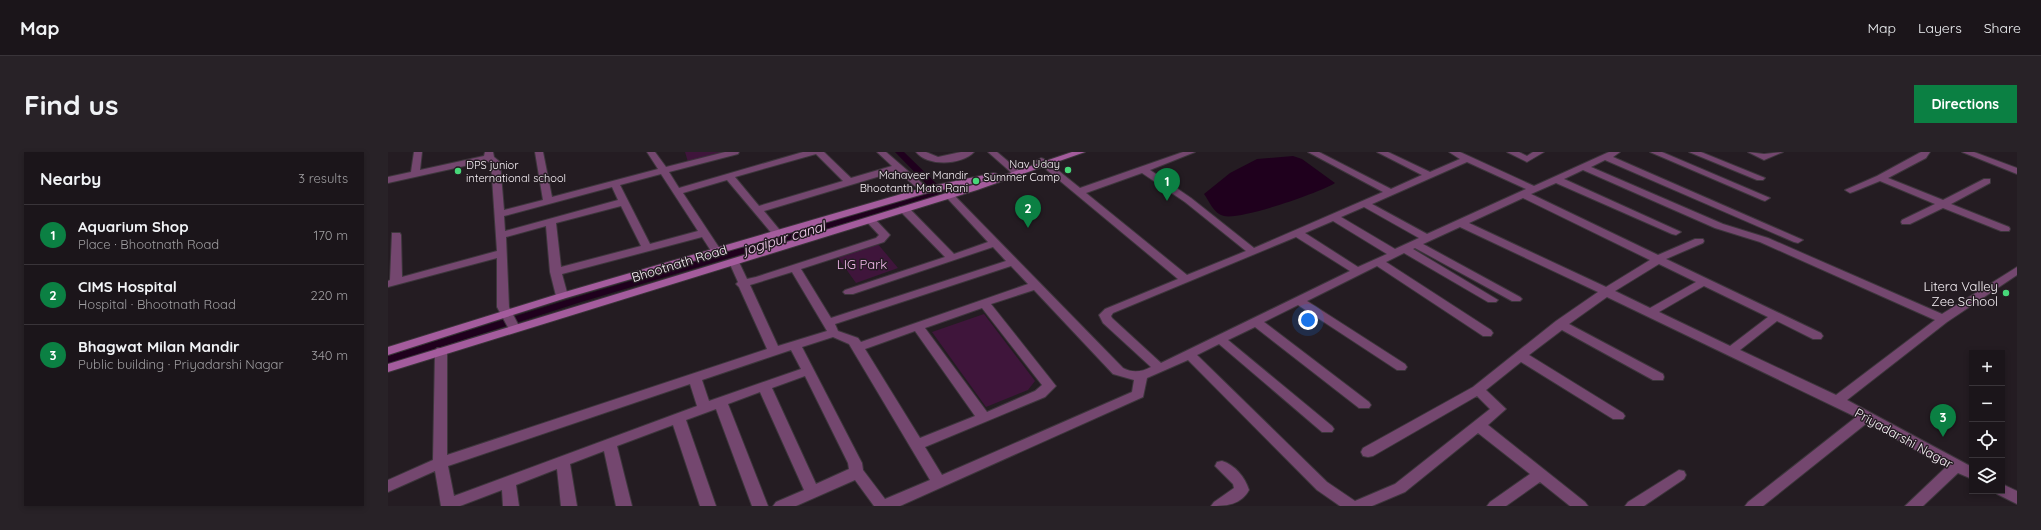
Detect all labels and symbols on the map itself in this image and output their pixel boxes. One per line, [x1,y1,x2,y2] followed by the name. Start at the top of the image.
[983,157,1060,184] place label: Nav Uday Summer Camp
[466,158,566,185] place label: DPS junior international school
[1063,165,1073,175] marker: Nav Uday Summer Camp
[453,166,463,176] marker: DPS junior international school
[860,168,969,195] place label: Mahaveer Mandir Bhootanth Mata Rani
[1154,168,1180,201] pin: 1
[971,176,981,186] marker: Mahaveer Mandir Bhootanth Mata Rani
[1015,195,1041,228] pin: 2
[740,216,829,259] water label: jogipur canal
[629,241,729,285] street label: Bhootnath Road
[837,256,887,272] park label: LIG Park
[1923,278,1998,309] place label: Litera Valley Zee School
[2001,288,2011,298] marker: Litera Valley Zee School
[1298,310,1318,330] your location
[1852,404,1956,472] street label: Priyadarshi Nagar
[1930,404,1956,437] pin: 3

